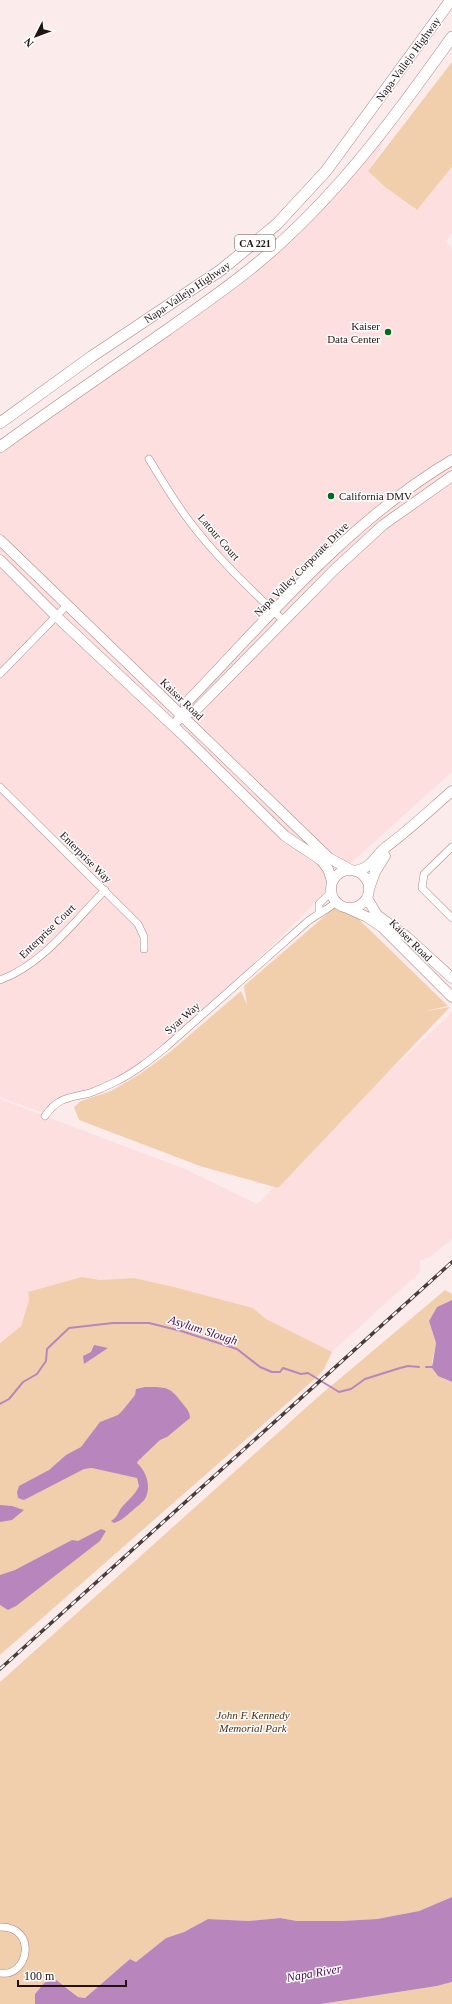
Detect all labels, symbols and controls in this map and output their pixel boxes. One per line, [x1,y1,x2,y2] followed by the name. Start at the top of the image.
[373,14,443,103] street label: Napa-Vallejo Highway
[16,16,56,56] north arrow
[21,36,36,50] text: N
[235,235,275,251] road number: CA 221
[142,258,233,325] street label: Napa-Vallejo Highway
[327,320,380,345] place label: Kaiser Data Center
[383,327,393,337] marker: Kaiser Data Center
[339,490,412,502] place label: California DMV
[326,491,336,501] marker: California DMV
[196,512,242,562] street label: Latour Court
[251,519,351,619] street label: Napa Valley Corporate Drive
[158,676,206,723] street label: Kaiser Road
[58,829,115,886] street label: Enterprise Way
[17,901,77,961] street label: Enterprise Court
[387,916,435,964] street label: Kaiser Road
[162,999,202,1037] street label: Syar Way
[166,1312,239,1348] water label: Asylum Slough
[216,1709,290,1734] park label: John F. Kennedy Memorial Park
[285,1961,343,1985] water label: Napa River
[18,1962,126,1988] scale bar
[24,1969,55,1983] text: 100 m

